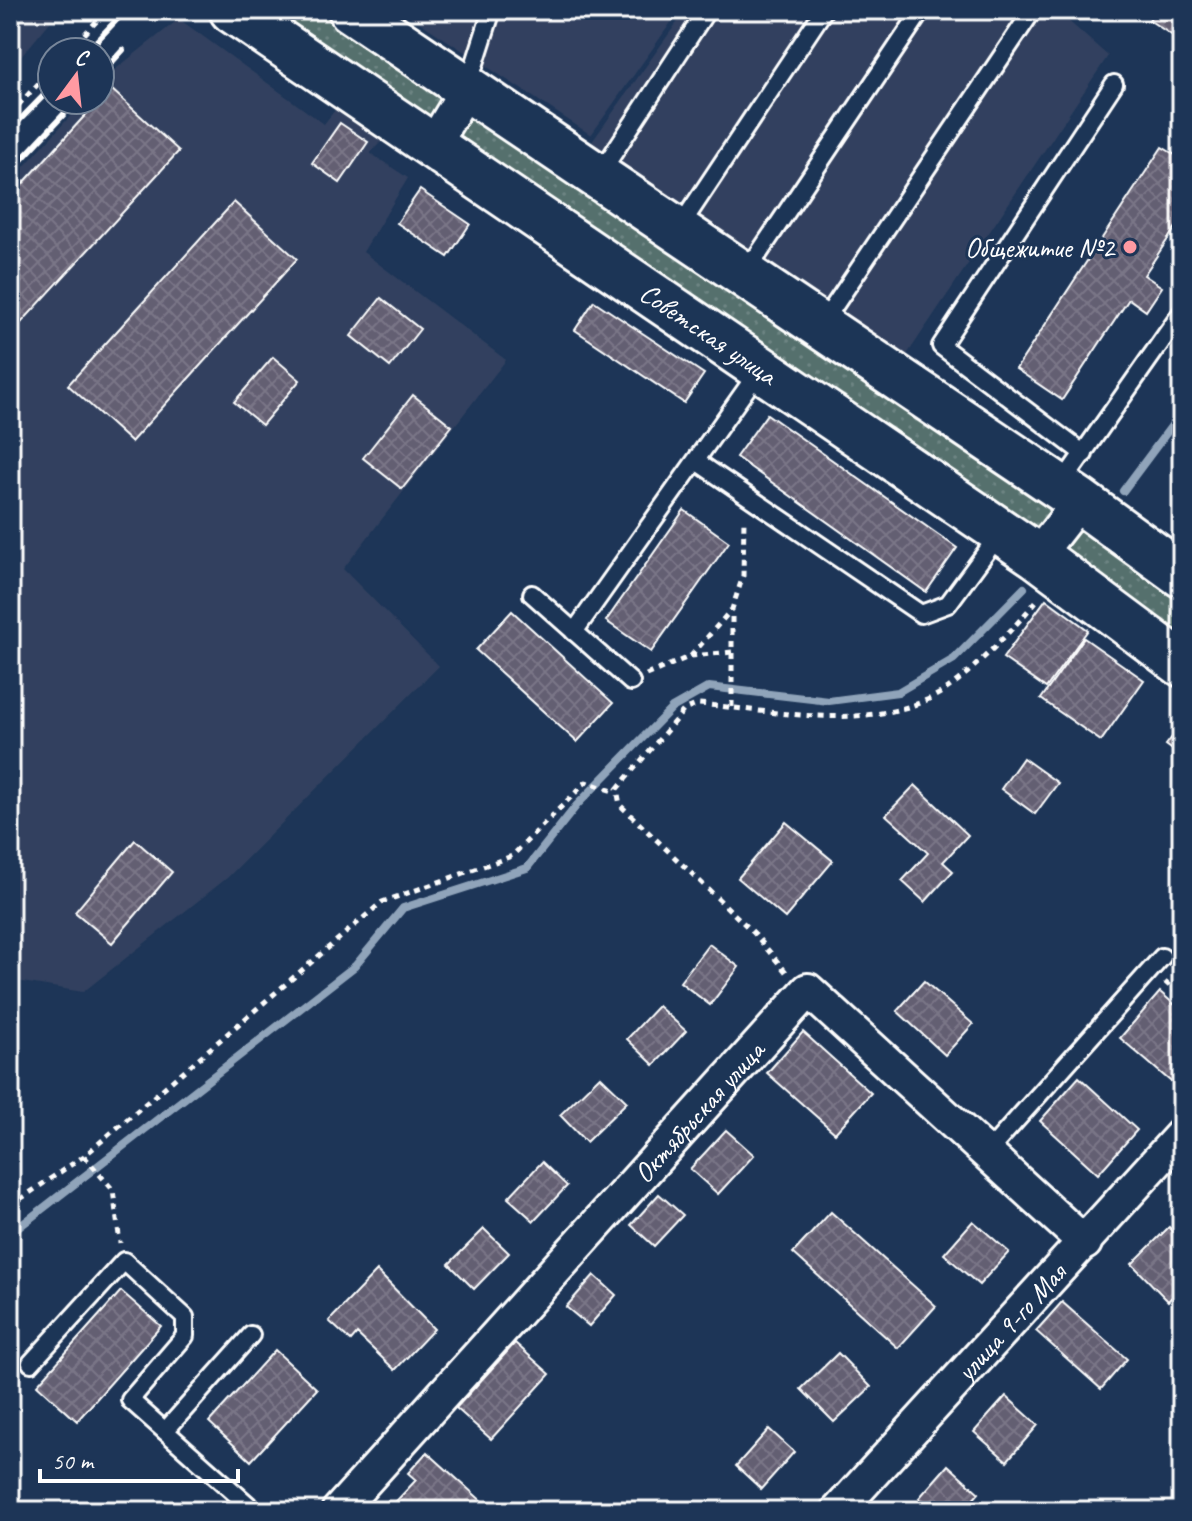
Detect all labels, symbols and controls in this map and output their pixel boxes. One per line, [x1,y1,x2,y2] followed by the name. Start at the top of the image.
[36,36,116,116] north arrow
[72,43,93,73] text: С
[965,230,1116,265] place label: Общежитие №2
[1121,238,1139,256] marker: Общежитие №2
[633,275,785,394] street label: Советская улица
[626,1032,773,1190] street label: Октябрьская улица
[947,1254,1075,1390] street label: улица 9-го Мая
[40,1433,238,1483] scale bar
[52,1446,95,1476] text: 50 m

